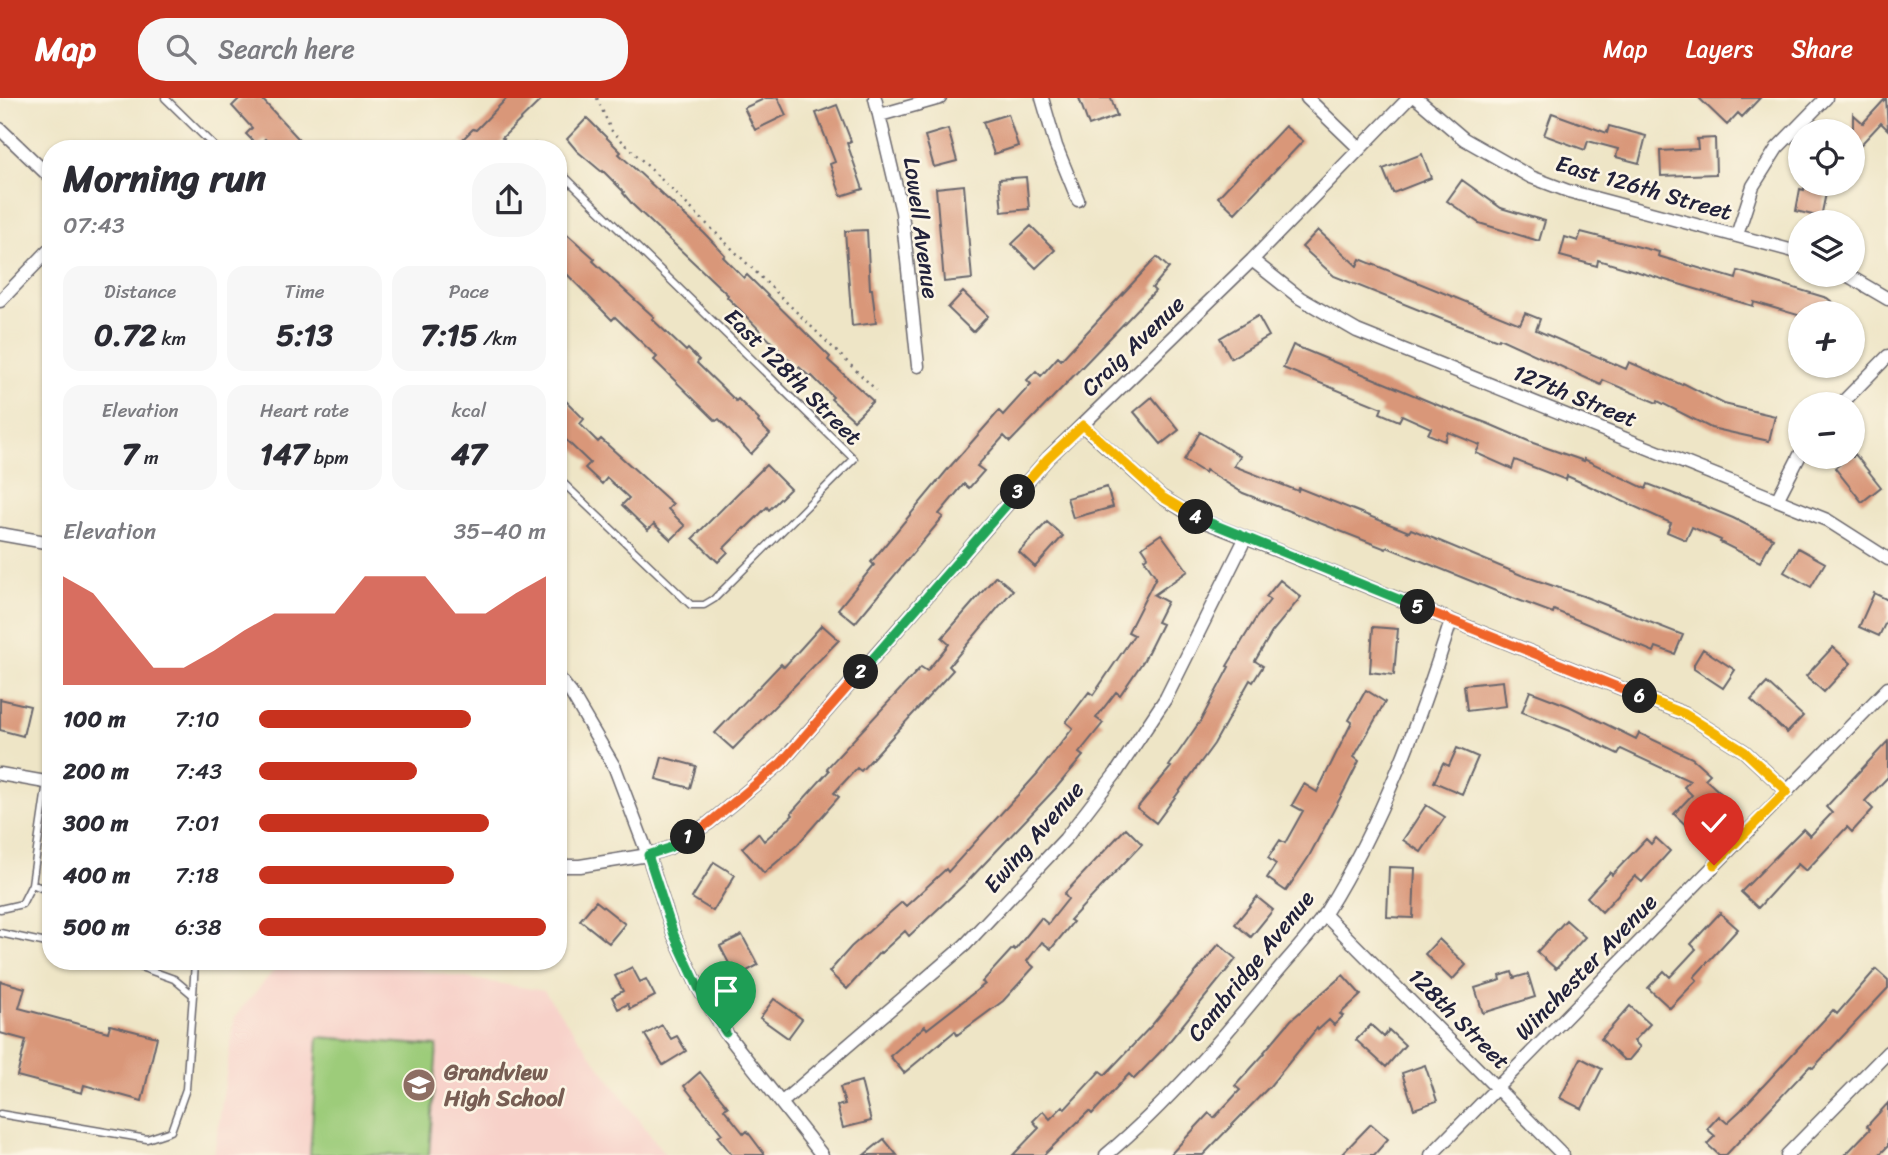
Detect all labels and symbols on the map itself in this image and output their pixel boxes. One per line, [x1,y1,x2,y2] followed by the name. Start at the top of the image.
[1551,143,1737,233] street label: East 126th Street
[891,155,951,302] street label: Lowell Avenue
[1071,285,1195,407] street label: Craig Avenue
[714,298,872,456] street label: East 128th Street
[1506,352,1644,440] street label: 127th Street
[1000,474,1036,510] pin: 3
[1178,500,1214,534] pin: 4
[1400,589,1436,624] pin: 5
[844,654,878,690] pin: 2
[1622,678,1658,714] pin: 6
[973,771,1095,903] street label: Ewing Avenue
[1684,793,1744,865] pin
[670,820,706,854] pin: 1
[1177,881,1325,1051] street label: Cambridge Avenue
[1504,884,1668,1050] street label: Winchester Avenue
[1398,958,1520,1080] street label: 128th Street
[696,961,756,1033] pin
[443,1052,566,1119] place label: Grandview High School
[400,1066,438,1104] school or university icon: Grandview High School

